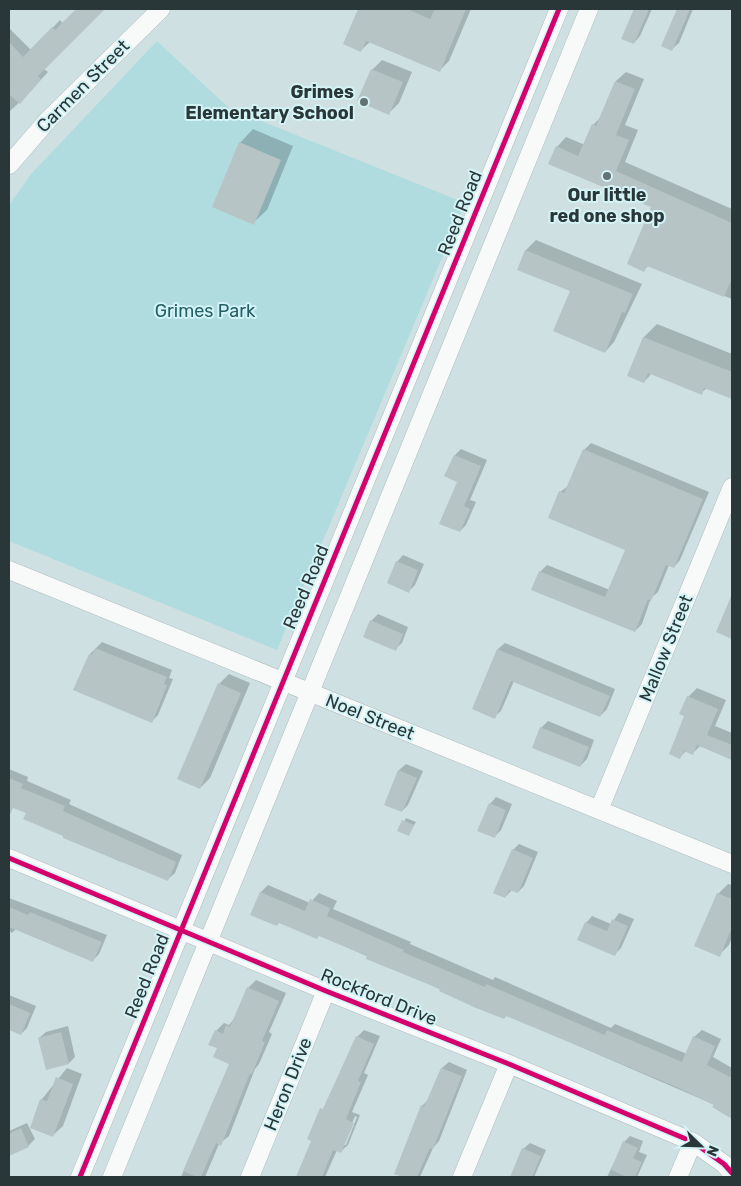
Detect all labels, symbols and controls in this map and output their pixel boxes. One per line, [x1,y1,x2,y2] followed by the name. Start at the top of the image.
[32,35,134,137] street label: Carmen Street
[185,81,354,124] place label: Grimes Elementary School
[358,96,370,108] marker: Grimes Elementary School
[433,167,487,259] street label: Reed Road
[601,170,613,182] marker: Our little red one shop
[549,184,665,227] place label: Our little red one shop
[155,300,256,322] park label: Grimes Park
[278,541,334,633] street label: Reed Road
[635,591,697,705] street label: Mallow Street
[322,689,418,745] street label: Noel Street
[120,930,174,1022] street label: Reed Road
[318,964,440,1030] street label: Rockford Drive
[259,1034,317,1134] street label: Heron Drive
[676,1121,726,1171] north arrow
[703,1143,722,1159] text: N

